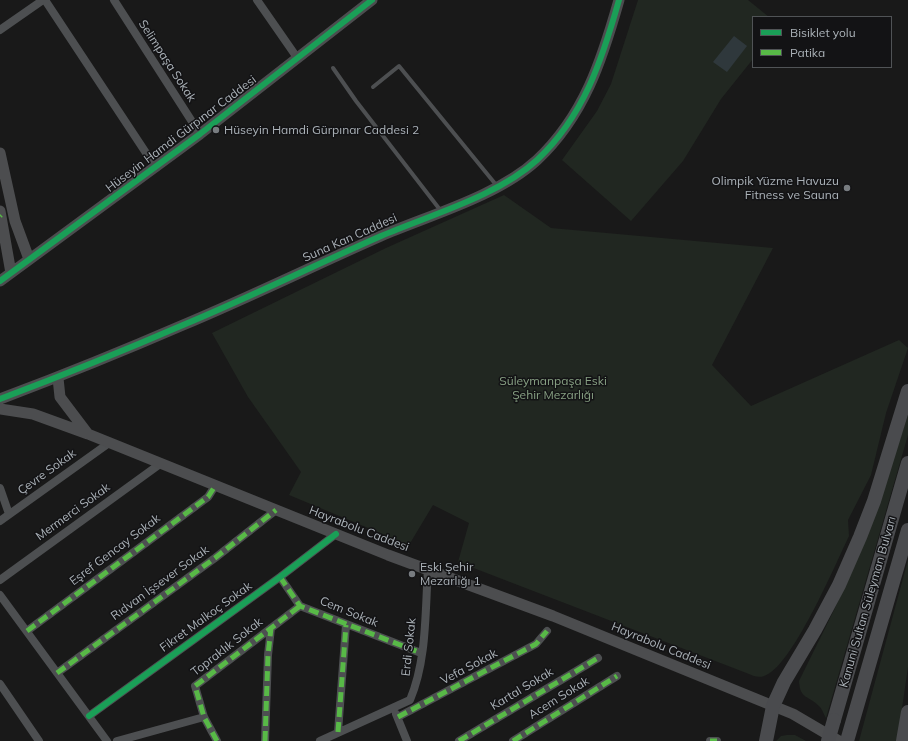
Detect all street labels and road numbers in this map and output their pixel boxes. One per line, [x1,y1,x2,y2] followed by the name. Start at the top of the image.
[135,17,199,105] street label: Selimpaşa Sokak
[103,73,259,195] street label: Hüseyin Hamdi Gürpınar Caddesi
[301,211,399,265] street label: Suna Kan Caddesi
[15,446,79,498] street label: Çevre Sokak
[33,480,113,544] street label: Mermerci Sokak
[307,503,411,555] street label: Hayrabolu Caddesi
[67,511,163,589] street label: Eşref Gencay Sokak
[837,515,899,689] street label: Kanuni Sultan Süleyman Bulvarı
[108,543,212,623] street label: Rıdvan İşsever Sokak
[157,579,255,655] street label: Fikret Malkoç Sokak
[318,594,380,630] street label: Cem Sokak
[188,615,266,679] street label: Topraklık Sokak
[399,617,419,677] street label: Erdi Sokak
[609,619,713,673] street label: Hayrabolu Caddesi
[438,646,500,688] street label: Vefa Sokak
[488,665,556,713] street label: Kartal Sokak
[526,674,592,722] street label: Acem Sokak

